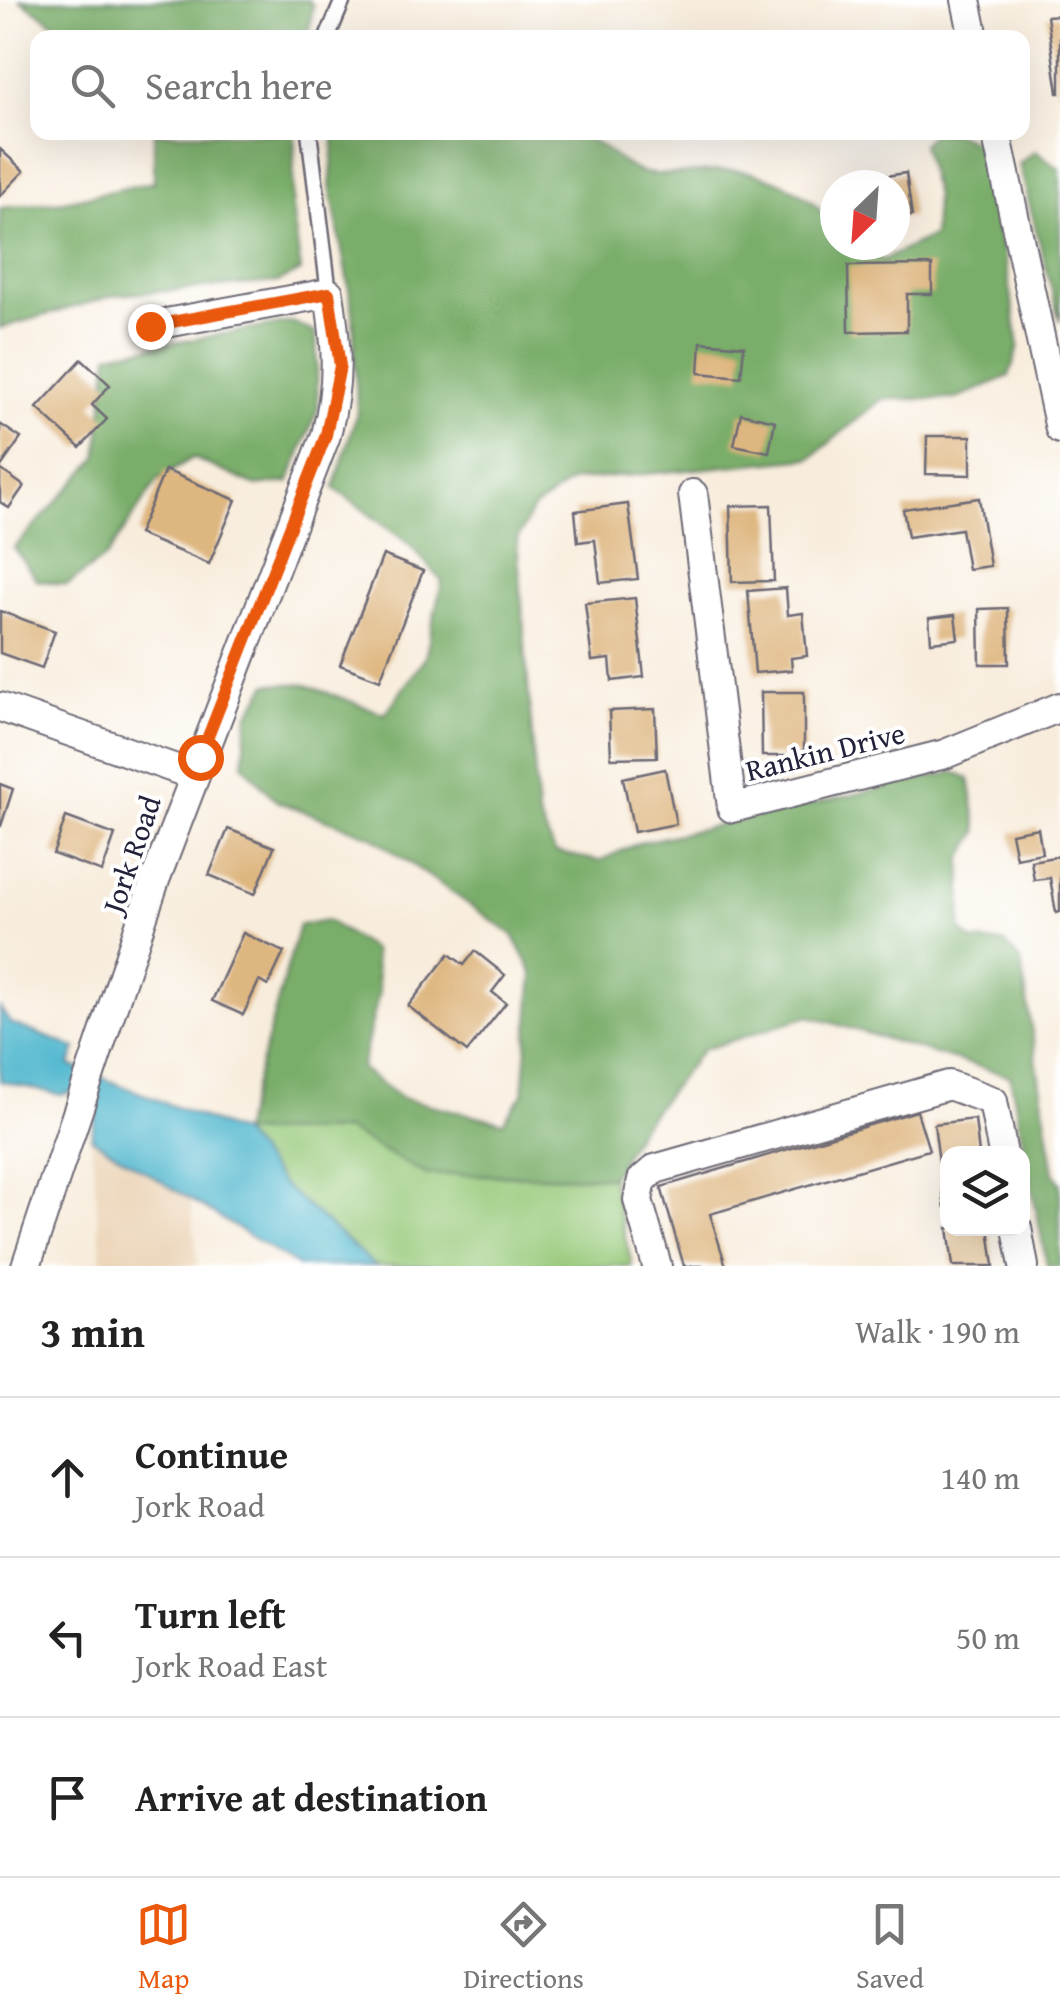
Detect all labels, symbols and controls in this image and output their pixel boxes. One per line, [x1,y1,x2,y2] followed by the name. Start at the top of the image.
[30,30,1030,140] search box
[145,57,333,113] text: Search here
[65,58,120,113] icon: search
[820,170,910,260] north arrow
[128,304,174,350] route end
[741,710,909,792] street label: Rankin Drive
[178,735,224,781] route start
[89,789,172,922] street label: Jork Road
[940,1146,1030,1236] map controls
[940,1146,1030,1236] button: layers
[40,1301,145,1362] text: 3 min
[855,1308,1020,1355] text: Walk · 190 m
[135,1426,288,1482] text: Continue
[40,1450,95,1505] icon: ahead
[941,1454,1020,1501] text: 140 m
[135,1482,265,1529] text: Jork Road
[135,1586,286,1642] text: Turn left
[40,1610,95,1665] icon: left
[956,1614,1020,1661] text: 50 m
[135,1642,327,1689] text: Jork Road East
[135,1769,488,1825] text: Arrive at destination
[40,1770,95,1825] icon: arrive
[136,1897,191,1998] tab: Map
[463,1897,584,1998] tab: Directions
[856,1897,924,1998] tab: Saved

